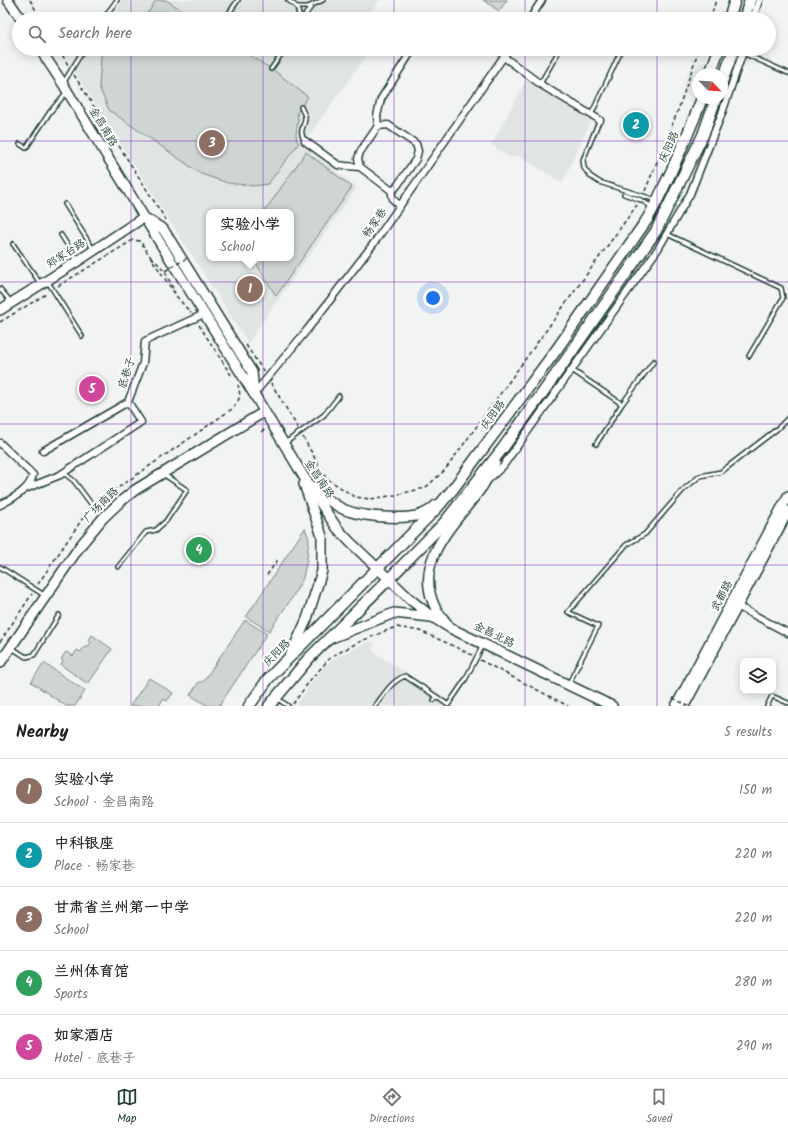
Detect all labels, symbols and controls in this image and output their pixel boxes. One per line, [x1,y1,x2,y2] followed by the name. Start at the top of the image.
[12,12,776,56] search box
[58,22,132,46] text: Search here
[26,23,48,45] icon: search
[692,68,728,104] north arrow
[84,104,122,150] street label: 金昌南路
[623,110,649,140] pin: 2
[199,128,225,158] pin: 3
[654,128,684,166] street label: 庆阳路
[358,204,392,242] street label: 畅家巷
[206,209,294,261] popup
[220,213,280,237] text: 实验小学
[43,234,89,274] street label: 郑家台路
[220,237,255,258] text: School
[237,274,263,304] pin: 1
[423,288,443,308] your location
[113,355,141,391] street label: 底巷子
[79,374,105,404] pin: 5
[476,396,510,434] street label: 庆阳路
[299,456,339,502] street label: 金昌南路
[79,483,123,527] street label: 广场南路
[186,535,212,565] pin: 4
[706,577,738,615] street label: 武都路
[470,617,518,653] street label: 金昌北路
[259,635,295,671] street label: 庆阳路
[740,658,776,694] map controls
[740,658,776,694] button: layers
[16,719,68,746] text: Nearby
[724,722,772,743] text: 5 results
[54,768,114,792] text: 实验小学
[27,780,31,801] text: 1
[739,780,772,801] text: 150 m
[54,792,154,813] text: School · 金昌南路
[54,832,114,856] text: 中科银座
[25,844,33,865] text: 2
[735,844,772,865] text: 220 m
[54,856,134,877] text: Place · 畅家巷
[54,896,189,920] text: 甘肃省兰州第一中学
[25,908,33,929] text: 3
[735,908,772,929] text: 220 m
[54,920,89,941] text: School
[54,960,129,984] text: 兰州体育馆
[25,972,33,993] text: 4
[735,972,772,993] text: 280 m
[54,984,88,1005] text: Sports
[54,1024,114,1048] text: 如家酒店
[26,1036,32,1057] text: 5
[736,1036,772,1057] text: 290 m
[54,1048,135,1069] text: Hotel · 底巷子
[116,1086,138,1128] tab: Map
[369,1086,415,1128] tab: Directions
[646,1086,672,1128] tab: Saved

